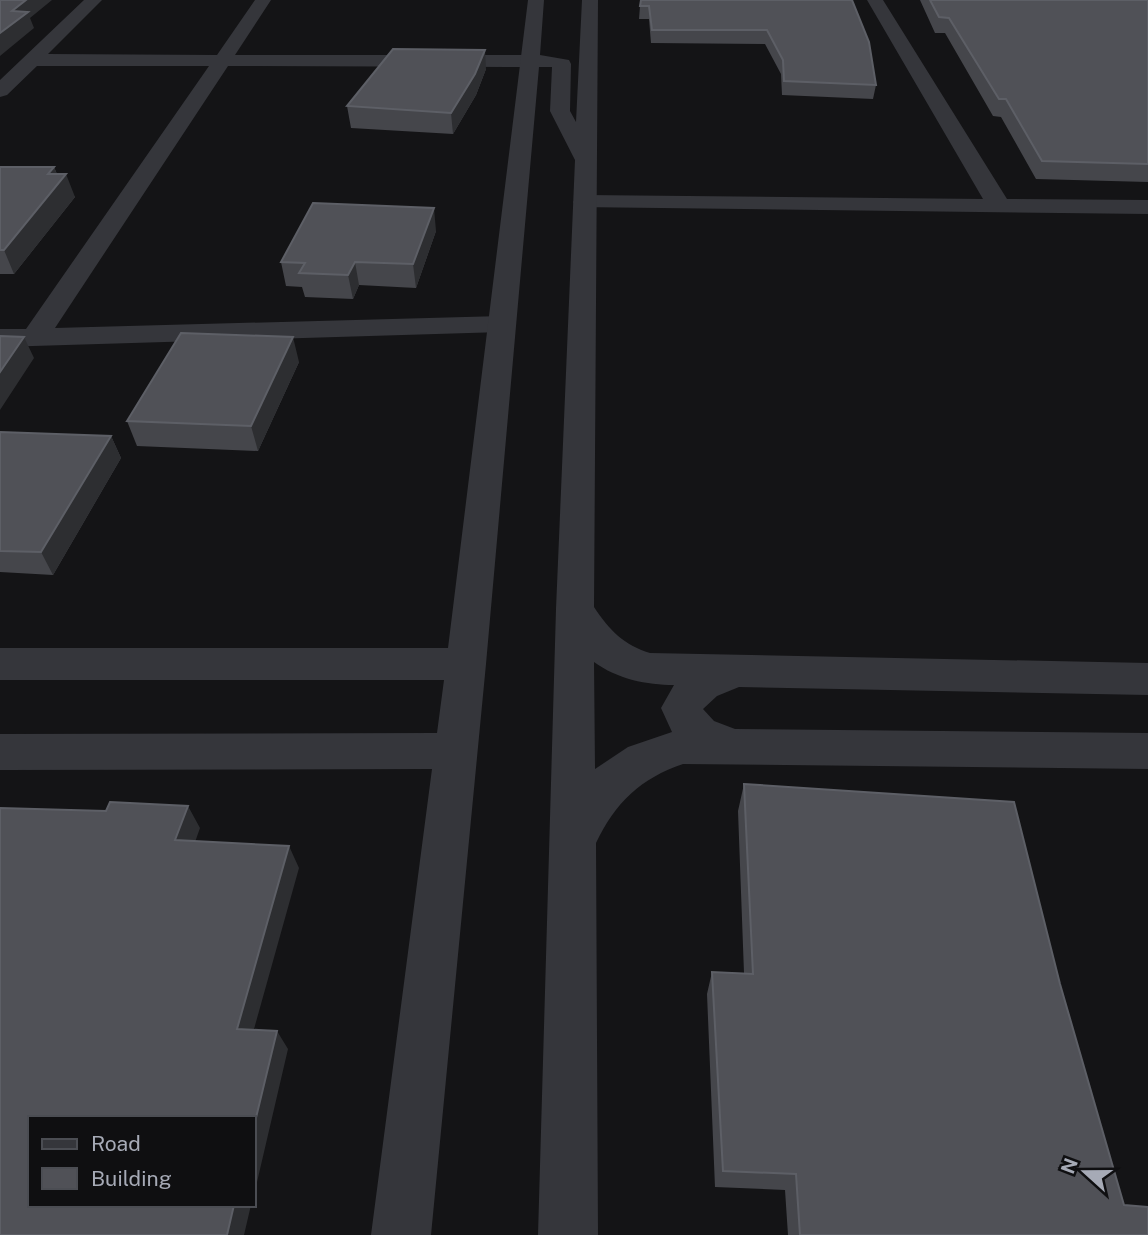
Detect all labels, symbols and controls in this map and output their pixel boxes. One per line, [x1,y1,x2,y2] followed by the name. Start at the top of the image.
[28,1116,256,1207] legend
[91,1131,141,1156] text: Road
[1050,1137,1120,1207] north arrow
[1056,1155,1082,1177] text: N
[91,1166,172,1191] text: Building

